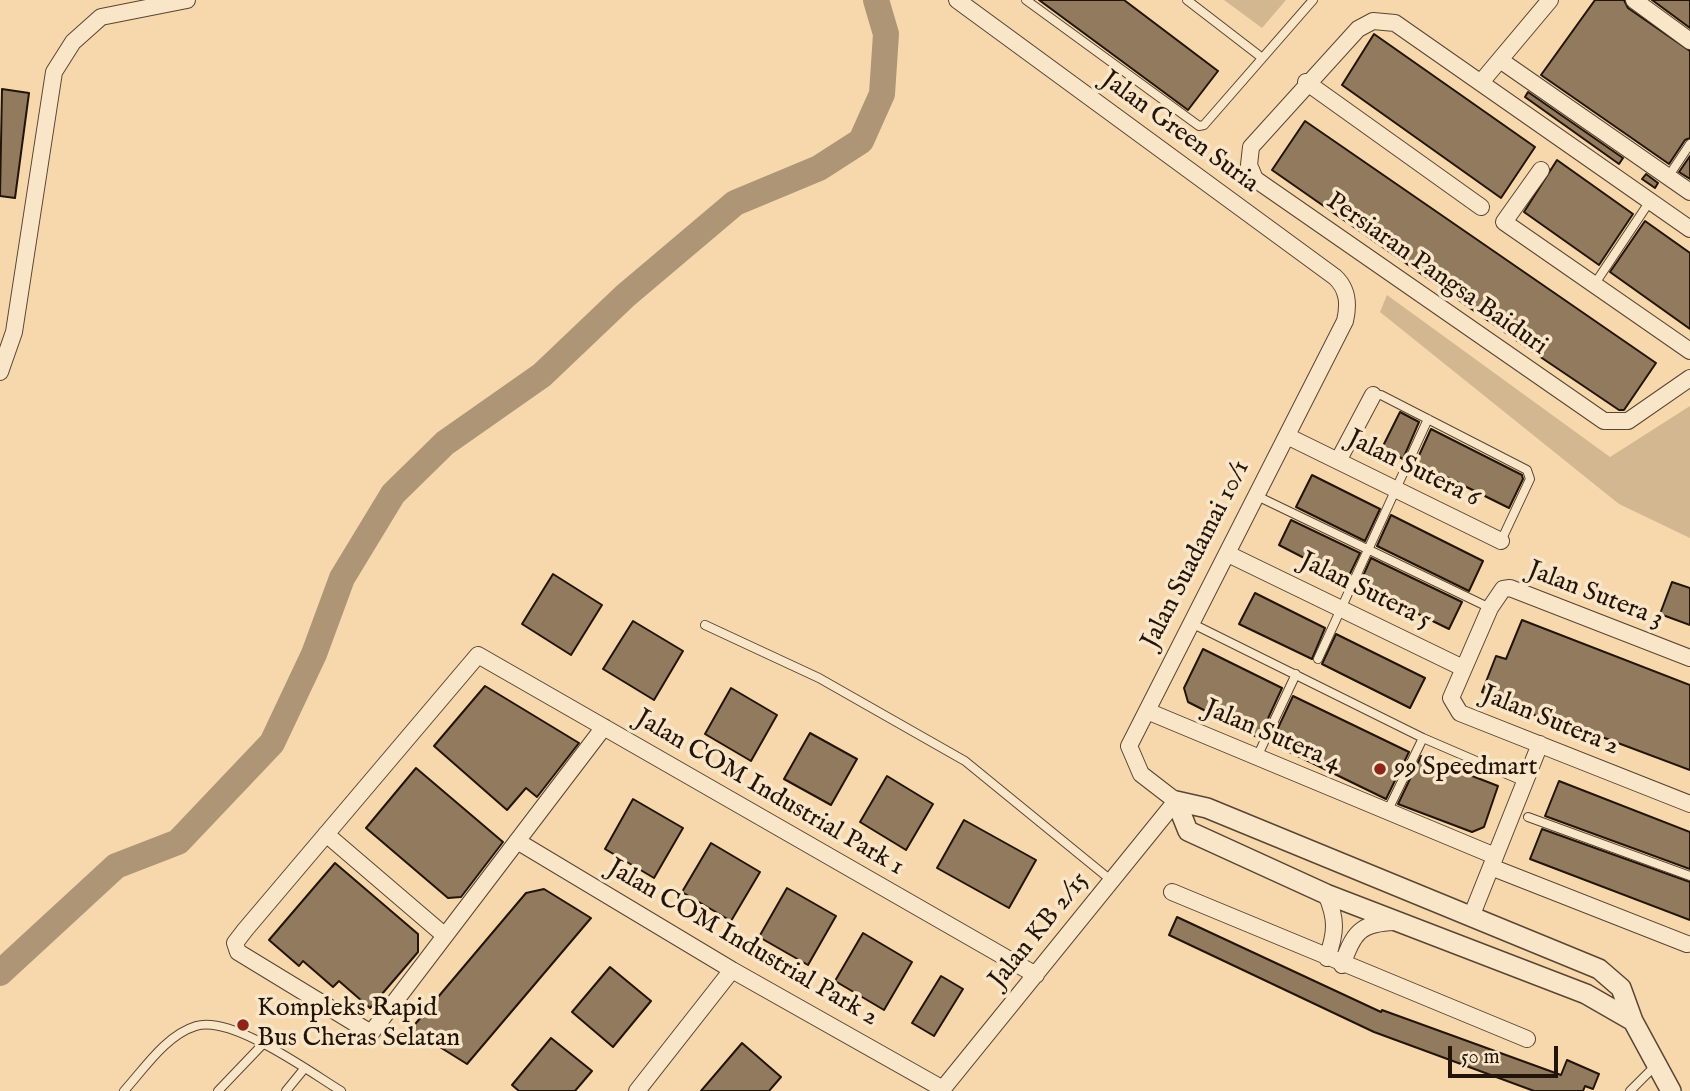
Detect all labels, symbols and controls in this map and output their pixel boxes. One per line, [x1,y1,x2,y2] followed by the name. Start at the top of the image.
[1094,65,1264,201] street label: Jalan Green Suria
[1319,187,1553,363] street label: Persiaran Pangsa Baiduri
[1341,424,1485,516] street label: Jalan Sutera 6
[1136,456,1258,654] street label: Jalan Suadamai 10/1
[1294,547,1436,637] street label: Jalan Sutera 5
[1523,556,1667,636] street label: Jalan Sutera 3
[1477,680,1623,764] street label: Jalan Sutera 2
[1199,694,1345,780] street label: Jalan Sutera 4
[629,704,909,884] street label: Jalan COM Industrial Park 1
[1394,753,1537,785] place label: 99 Speedmart
[1372,761,1388,777] marker: 99 Speedmart
[601,854,883,1034] street label: Jalan COM Industrial Park 2
[984,866,1096,996] street label: Jalan KB 2/15
[257,994,460,1056] place label: Kompleks Rapid Bus Cheras Selatan
[235,1017,251,1033] marker: Kompleks Rapid Bus Cheras Selatan
[1452,1032,1562,1076] scale bar
[1461,1044,1500,1071] text: 50 m

